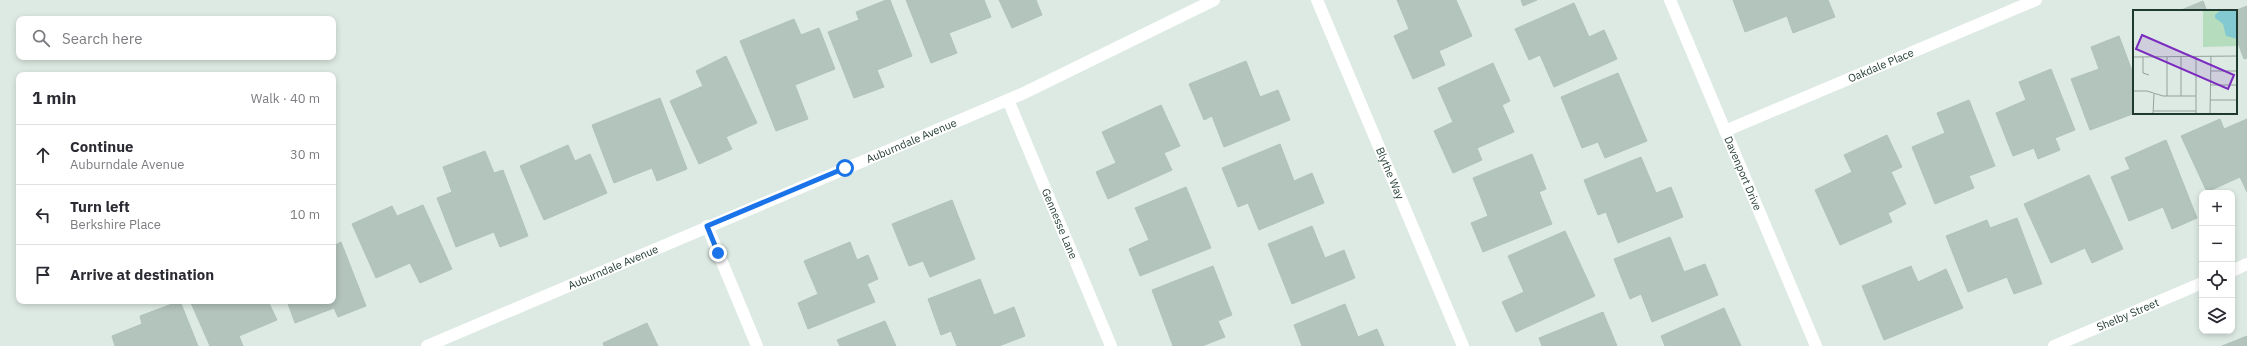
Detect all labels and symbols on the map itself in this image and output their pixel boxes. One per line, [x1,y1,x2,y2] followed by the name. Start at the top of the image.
[2133,10,2237,114] inset map
[1846,45,1916,85] street label: Oakdale Place
[864,115,959,166] street label: Auburndale Avenue
[1721,134,1765,213] street label: Davenport Drive
[1373,145,1407,202] street label: Blythe Way
[836,159,854,177] route start
[1039,186,1081,261] street label: Gennesse Lane
[566,242,660,293] street label: Auburndale Avenue
[709,244,727,262] route end
[2094,295,2161,334] street label: Shelby Street

